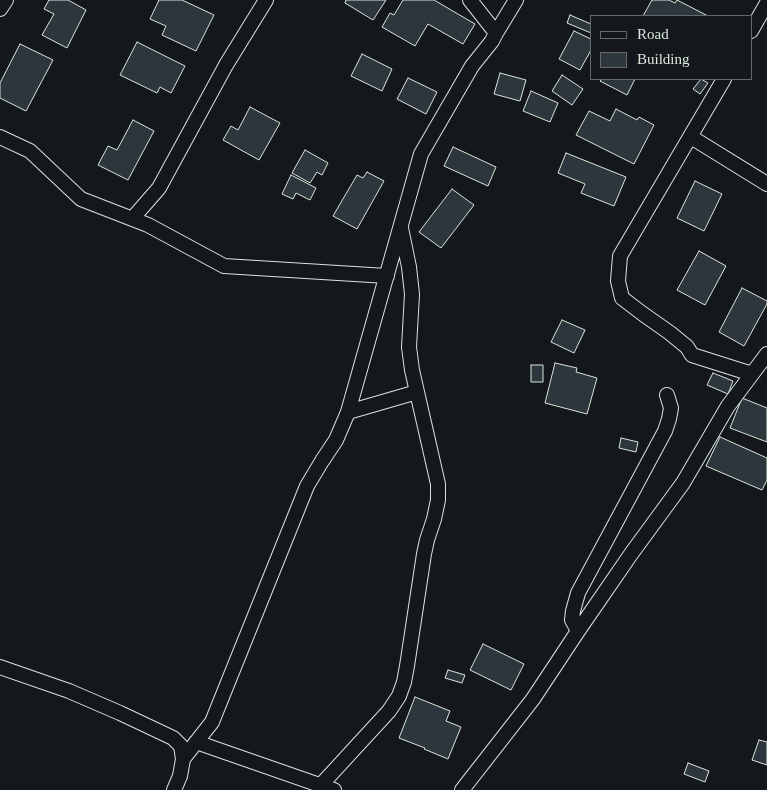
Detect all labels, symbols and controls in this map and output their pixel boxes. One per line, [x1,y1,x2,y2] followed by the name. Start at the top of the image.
[590,15,752,80] legend
[637,26,669,42] text: Road
[637,51,690,67] text: Building

